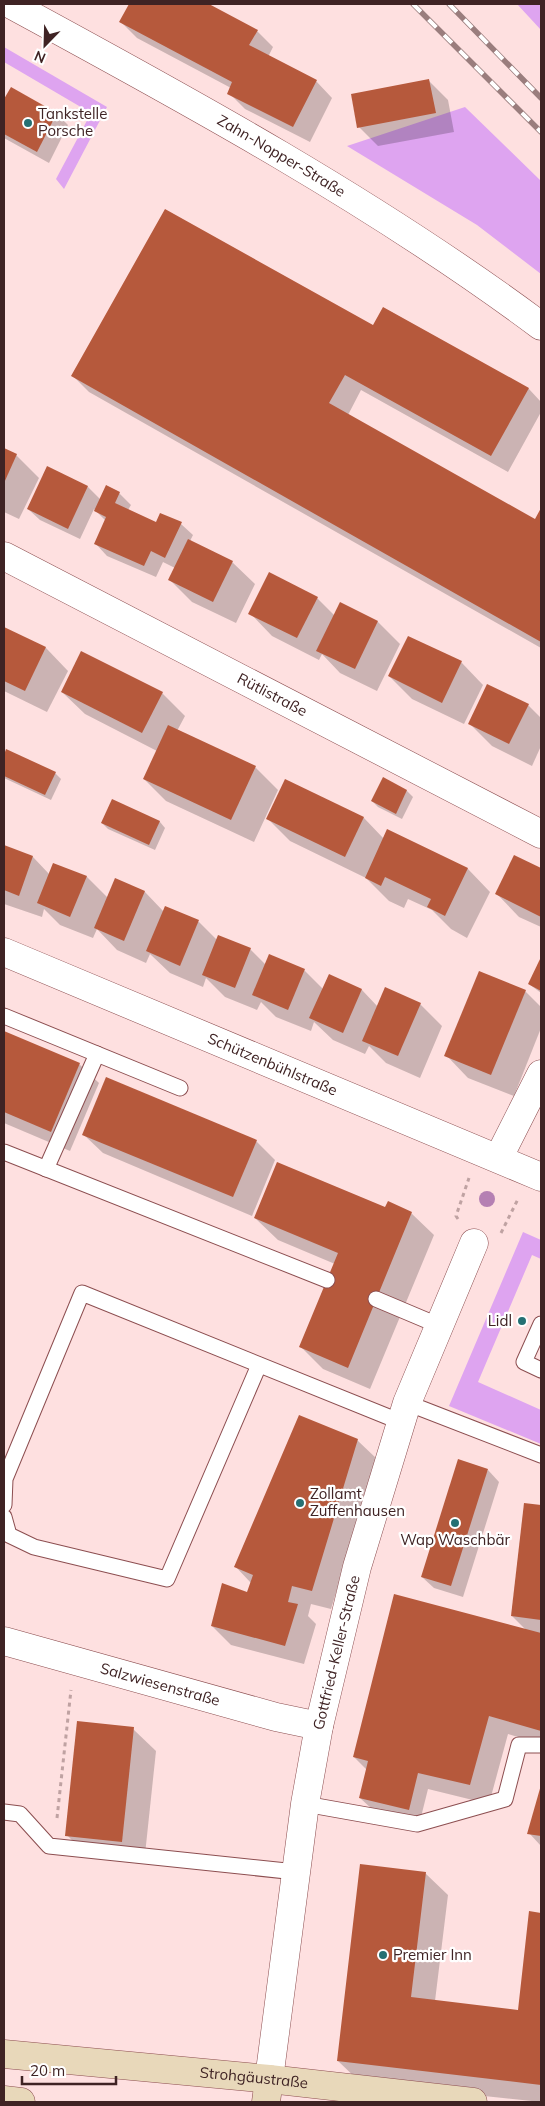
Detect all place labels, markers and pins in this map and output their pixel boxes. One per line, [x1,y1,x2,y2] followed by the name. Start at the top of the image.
[38,104,107,140] place label: Tankstelle Porsche
[22,117,34,129] marker: Tankstelle Porsche
[488,1311,512,1330] place label: Lidl
[516,1315,528,1327] marker: Lidl
[310,1484,405,1520] place label: Zollamt Zuffenhausen
[294,1497,306,1509] marker: Zollamt Zuffenhausen
[449,1517,461,1529] marker: Wap Waschbär
[400,1530,510,1549] place label: Wap Waschbär
[393,1945,472,1964] place label: Premier Inn
[377,1949,389,1961] marker: Premier Inn

